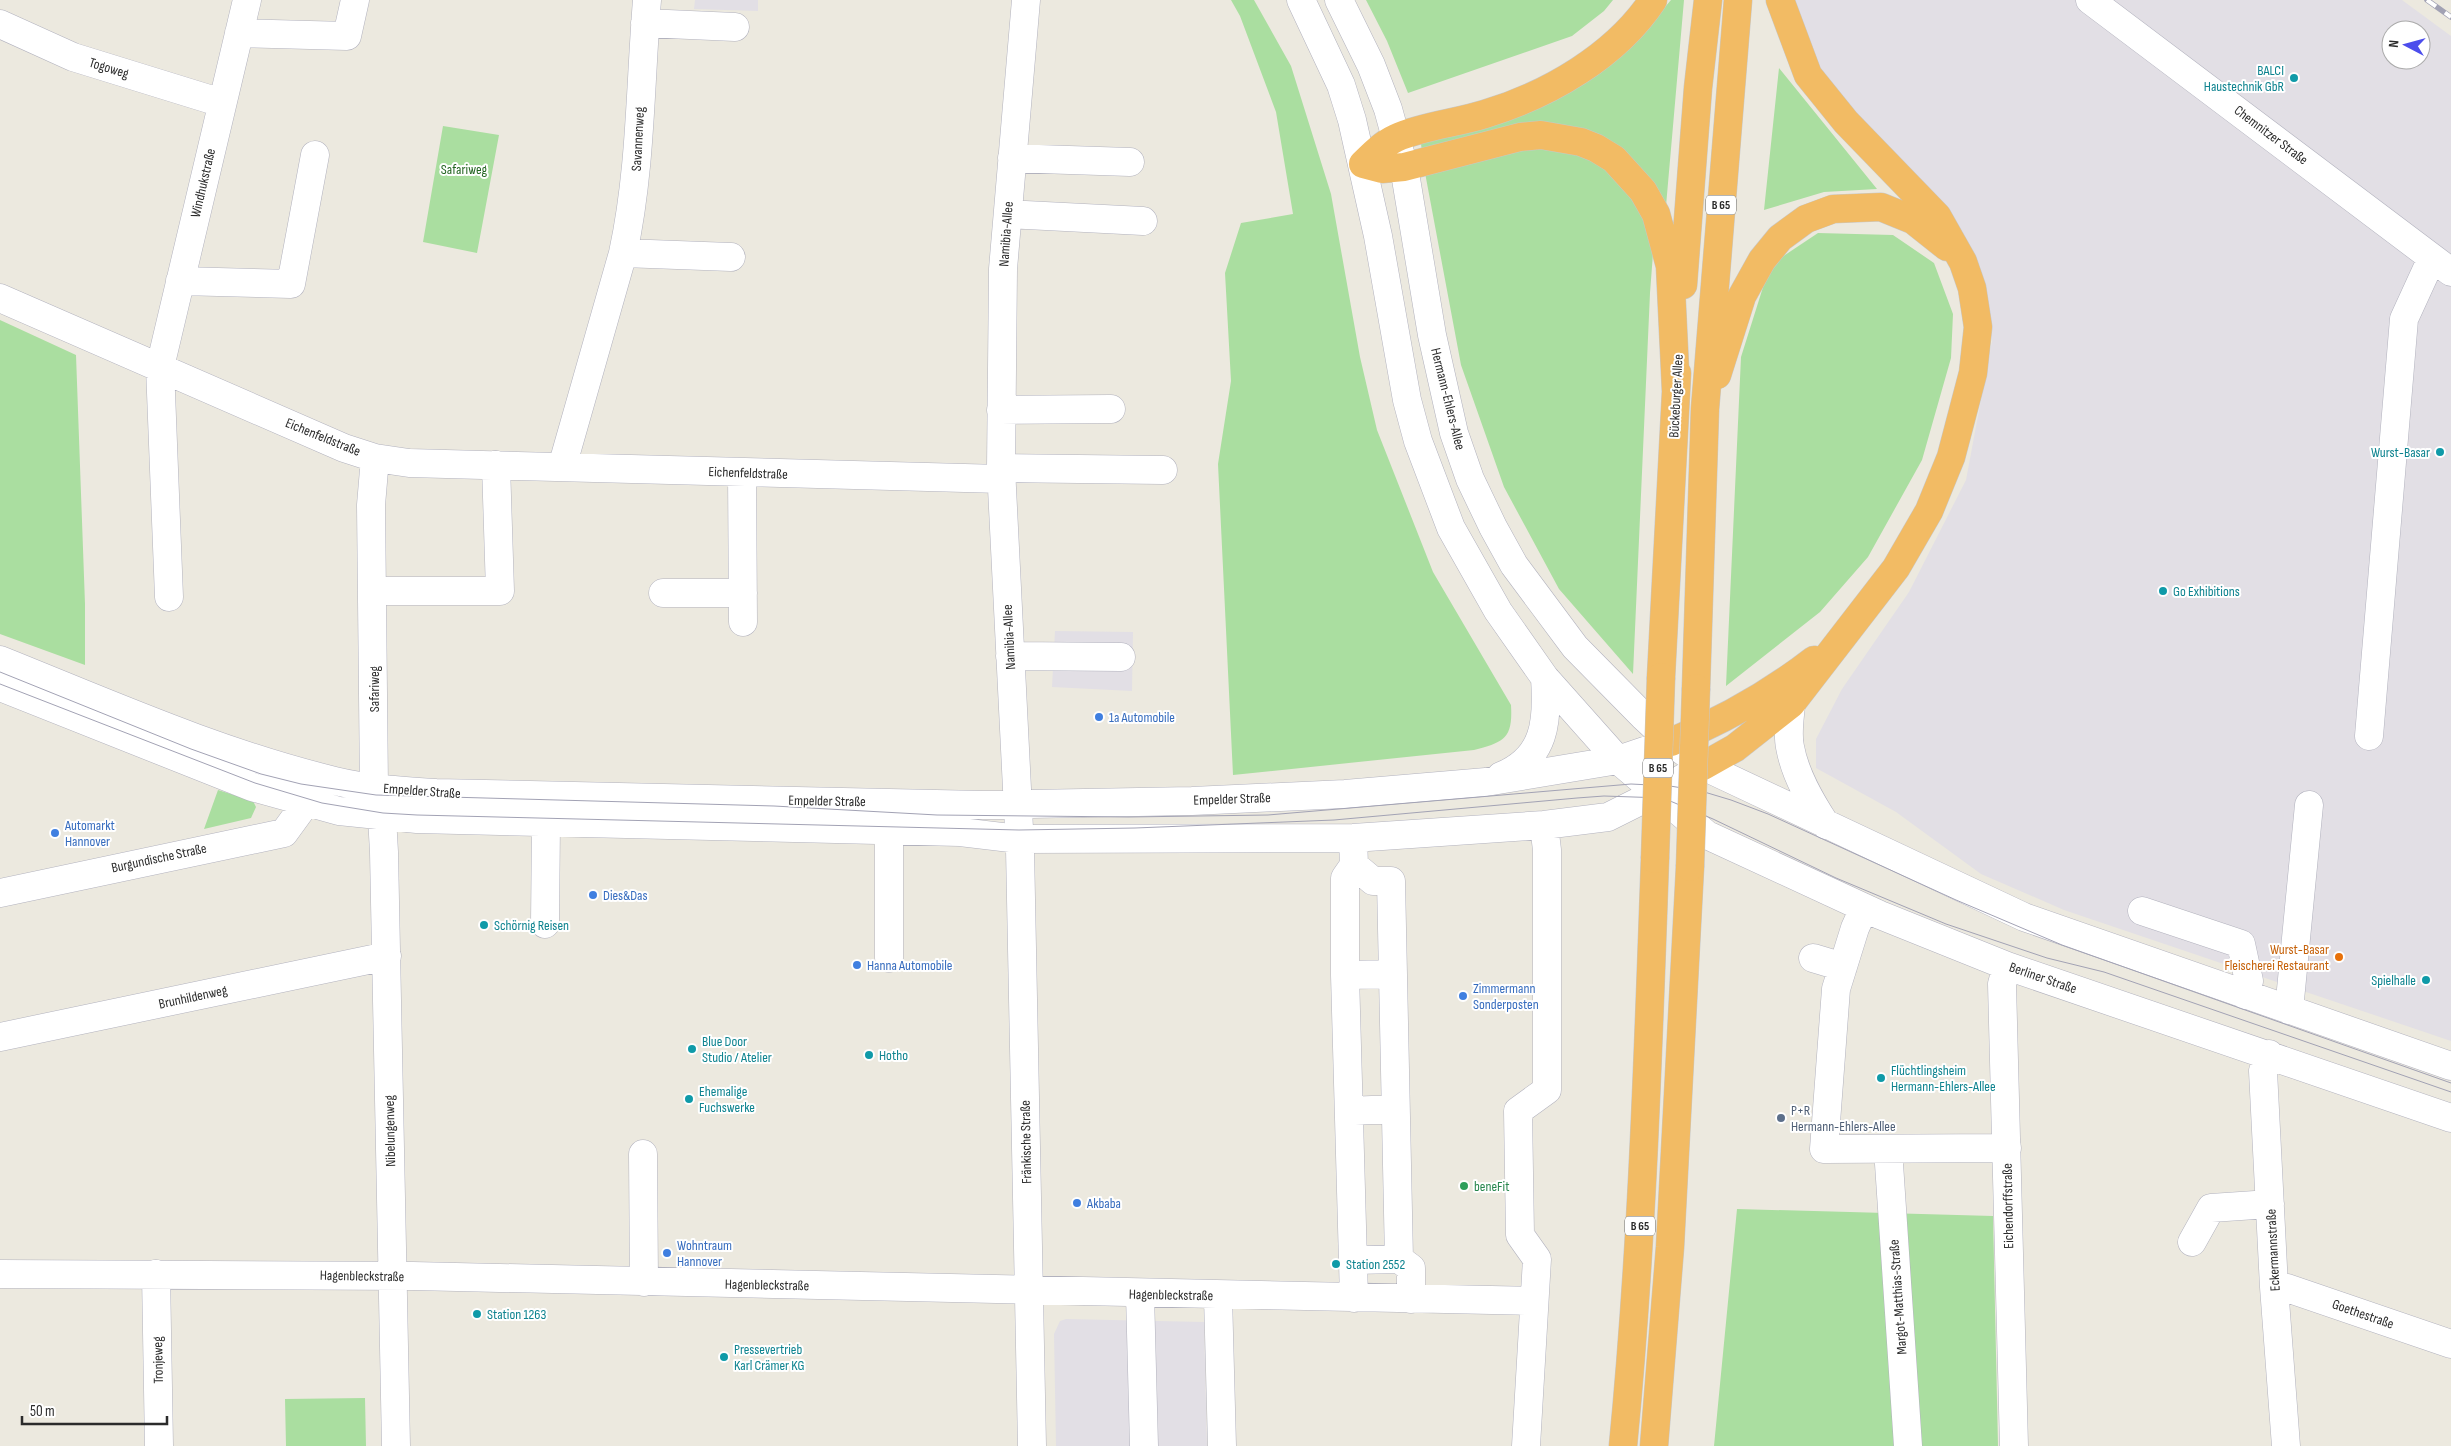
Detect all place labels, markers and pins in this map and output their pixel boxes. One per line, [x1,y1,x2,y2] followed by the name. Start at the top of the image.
[2204,62,2285,95] place label: BALCI Haustechnik GbR
[2288,72,2300,84] marker: BALCI Haustechnik GbR
[2371,444,2430,461] place label: Wurst-Basar
[2434,446,2446,458] marker: Wurst-Basar
[2173,583,2240,600] place label: Go Exhibitions
[2157,585,2169,597] marker: Go Exhibitions
[1109,709,1175,726] place label: 1a Automobile
[1093,711,1105,723] marker: 1a Automobile
[64,817,115,850] place label: Automarkt Hannover
[49,827,61,839] marker: Automarkt Hannover
[603,887,647,904] place label: Dies&Das
[587,889,599,901] marker: Dies&Das
[494,917,569,934] place label: Schörnig Reisen
[478,919,490,931] marker: Schörnig Reisen
[2224,941,2329,974] place label: Wurst-Basar Fleischerei Restaurant
[2333,951,2345,963] marker: Wurst-Basar Fleischerei Restaurant
[867,957,952,974] place label: Hanna Automobile
[851,959,863,971] marker: Hanna Automobile
[2371,972,2416,989] place label: Spielhalle
[2420,974,2432,986] marker: Spielhalle
[1473,980,1539,1013] place label: Zimmermann Sonderposten
[1457,990,1469,1002] marker: Zimmermann Sonderposten
[702,1033,772,1066] place label: Blue Door Studio / Atelier
[686,1043,698,1055] marker: Blue Door Studio / Atelier
[879,1047,908,1064] place label: Hotho
[863,1049,875,1061] marker: Hotho
[1891,1062,1996,1095] place label: Flüchtlingsheim Hermann-Ehlers-Allee
[1875,1072,1887,1084] marker: Flüchtlingsheim Hermann-Ehlers-Allee
[699,1083,755,1116] place label: Ehemalige Fuchswerke
[683,1093,695,1105] marker: Ehemalige Fuchswerke
[1791,1102,1896,1135] place label: P+R Hermann-Ehlers-Allee
[1775,1112,1787,1124] marker: P+R Hermann-Ehlers-Allee
[1474,1178,1509,1195] place label: beneFit
[1458,1180,1470,1192] marker: beneFit
[1086,1195,1121,1212] place label: Akbaba
[1071,1197,1083,1209] marker: Akbaba
[677,1237,732,1270] place label: Wohntraum Hannover
[661,1247,673,1259] marker: Wohntraum Hannover
[1346,1256,1405,1273] place label: Station 2552
[1330,1258,1342,1270] marker: Station 2552
[487,1306,546,1323] place label: Station 1263
[471,1308,483,1320] marker: Station 1263
[734,1341,804,1374] place label: Pressevertrieb Karl Crämer KG
[718,1351,730,1363] marker: Pressevertrieb Karl Crämer KG

